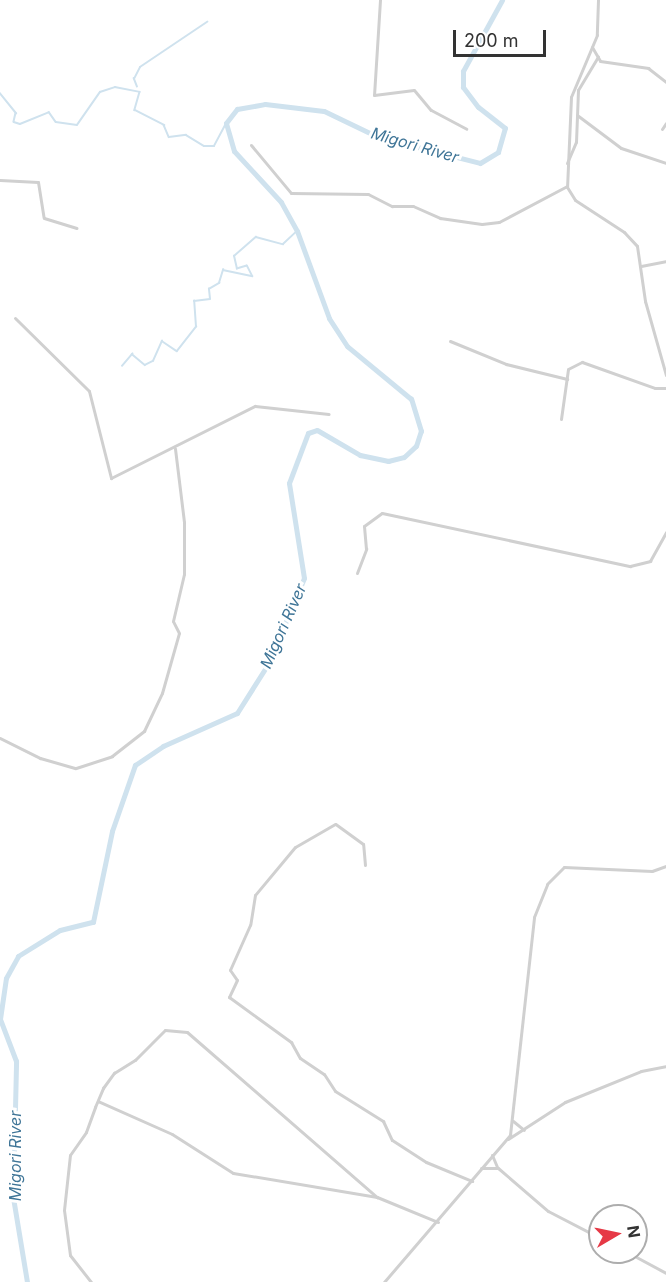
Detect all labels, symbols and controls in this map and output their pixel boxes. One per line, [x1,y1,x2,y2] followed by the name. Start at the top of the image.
[456,18,549,56] scale bar
[464,30,519,51] text: 200 m
[369,123,461,167] water label: Migori River
[256,581,310,671] water label: Migori River
[5,1111,25,1201] water label: Migori River
[588,1204,648,1264] north arrow
[623,1224,645,1239] text: N

